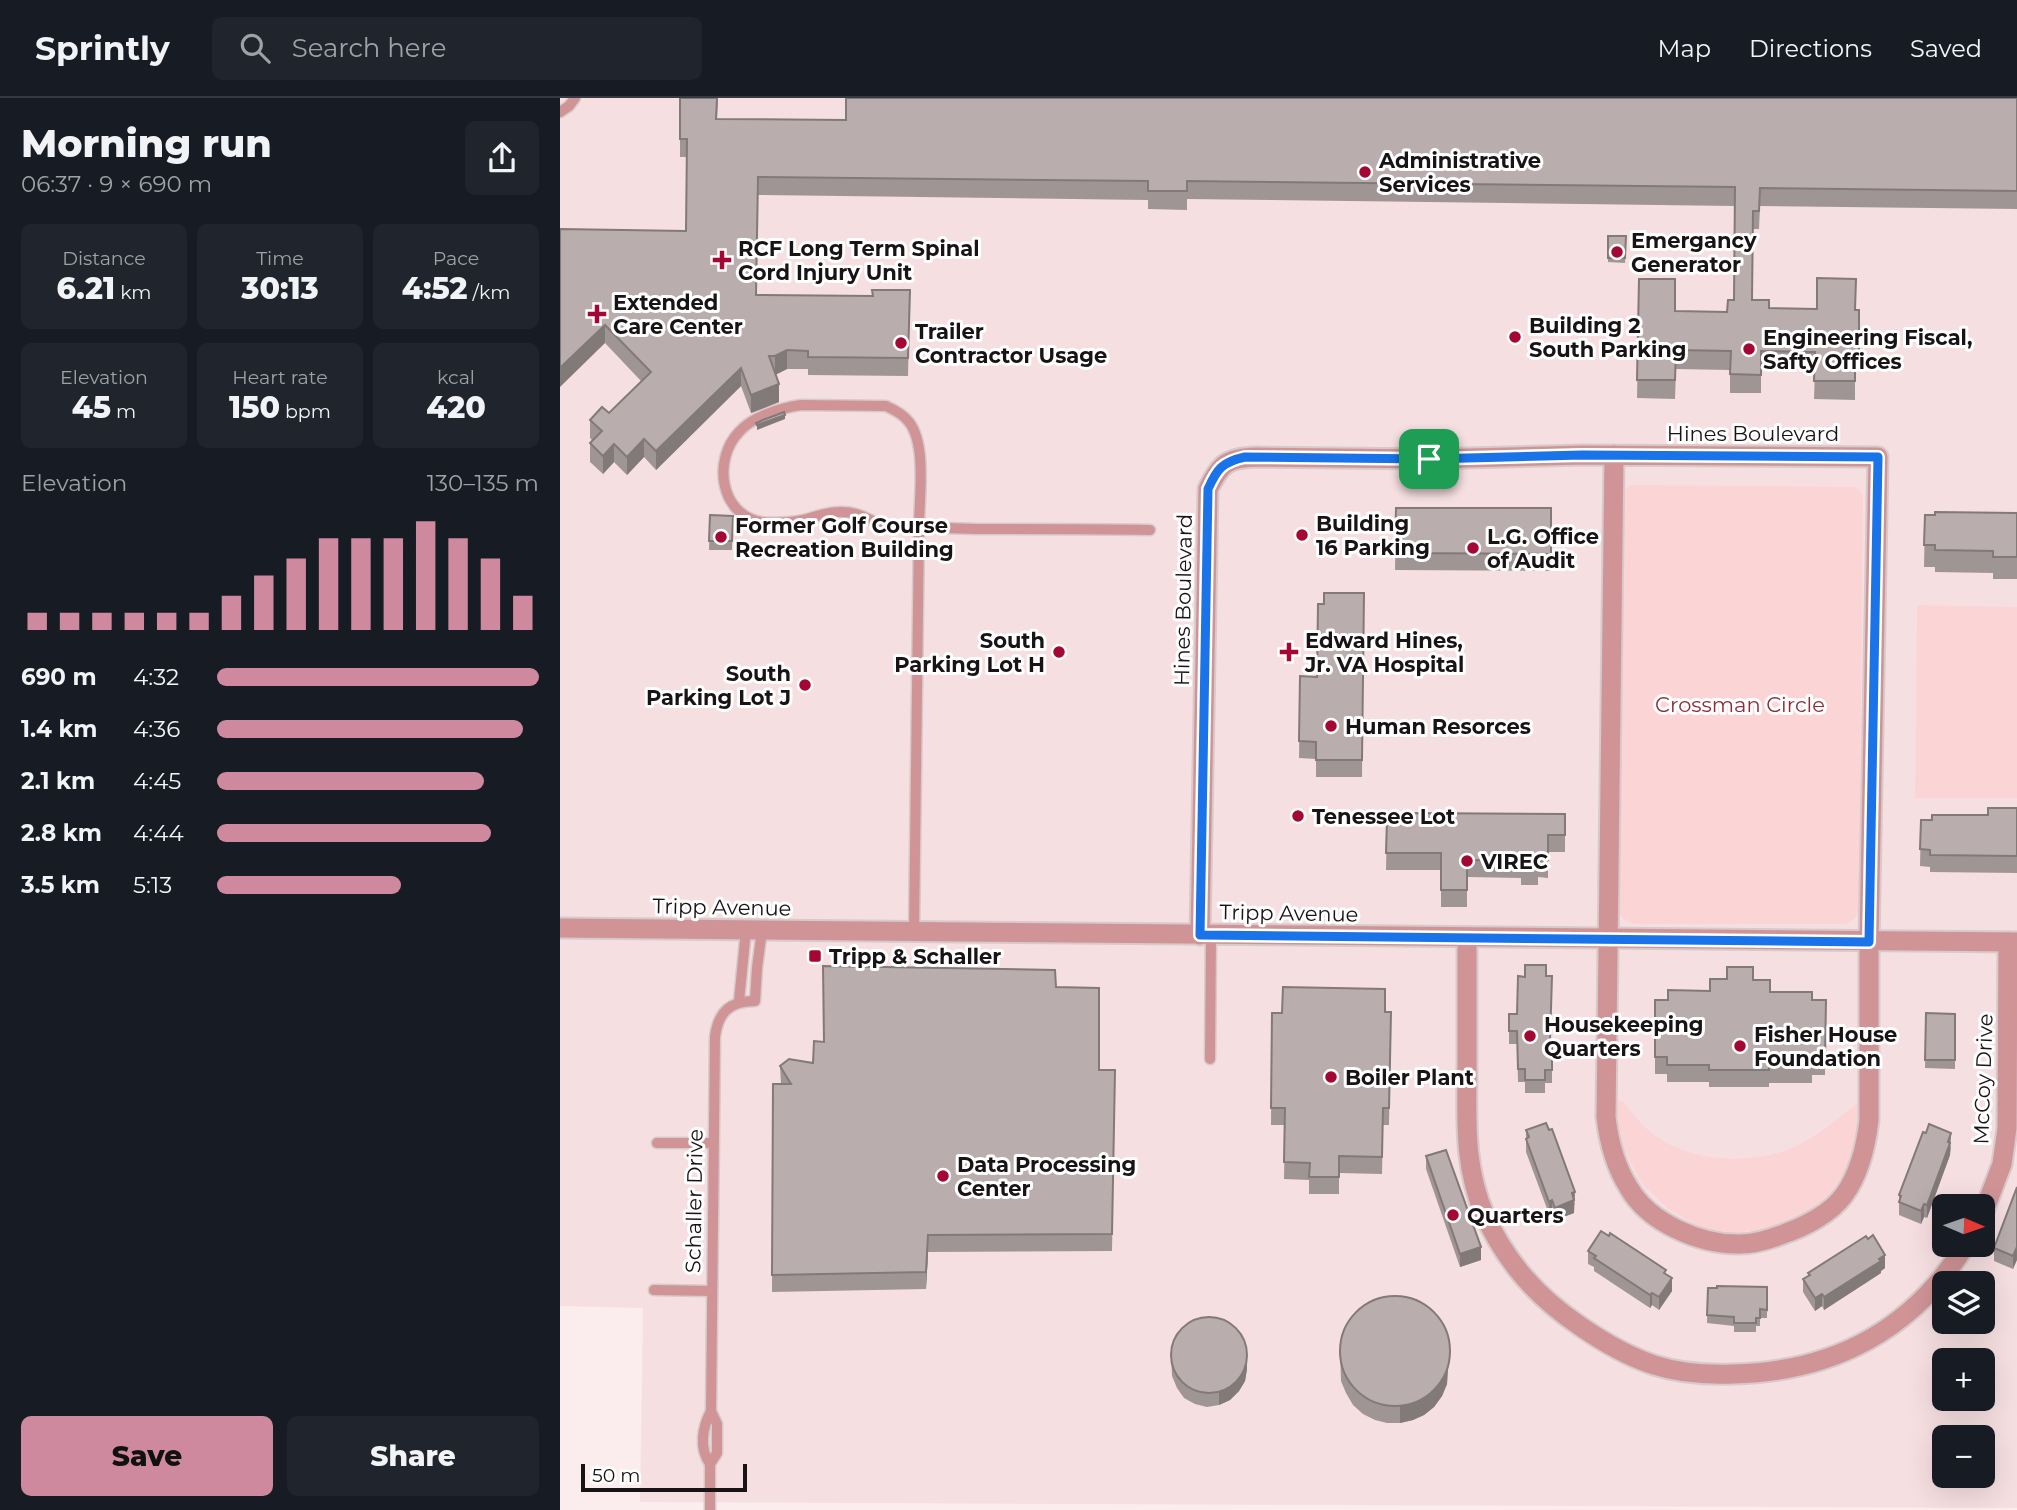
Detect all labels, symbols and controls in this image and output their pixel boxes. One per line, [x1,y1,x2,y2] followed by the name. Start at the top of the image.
[212,17,702,80] search box
[35,28,170,68] text: Sprintly
[236,29,274,67] icon: search
[292,32,446,64] text: Search here
[1658,34,1711,63] text: Map
[1749,34,1872,63] text: Directions
[1910,34,1982,63] text: Saved
[21,120,272,167] text: Morning run
[465,121,539,195] button: share
[1378,148,1541,197] place label: Administrative Services
[1357,164,1373,180] marker: Administrative Services
[21,170,212,198] text: 06:37 · 9 × 690 m
[1631,228,1757,277] place label: Emergancy Generator
[738,236,980,285] place label: RCF Long Term Spinal Cord Injury Unit
[1609,244,1625,260] marker: Emergancy Generator
[62,247,146,270] text: Distance
[256,247,304,270] text: Time
[433,247,479,270] text: Pace
[712,250,732,270] marker: RCF Long Term Spinal Cord Injury Unit
[56,270,115,307] text: 6.21
[241,270,319,307] text: 30:13
[402,270,467,307] text: 4:52
[115,281,152,304] text: km
[467,281,510,304] text: /km
[613,290,743,339] place label: Extended Care Center
[587,304,607,324] marker: Extended Care Center
[1529,313,1687,362] place label: Building 2 South Parking
[915,319,1107,368] place label: Trailer Contractor Usage
[1763,325,1972,374] place label: Engineering Fiscal, Safty Offices
[1507,329,1523,345] marker: Building 2 South Parking
[893,335,909,351] marker: Trailer Contractor Usage
[1741,341,1757,357] marker: Engineering Fiscal, Safty Offices
[60,366,148,389] text: Elevation
[232,366,328,389] text: Heart rate
[437,366,475,389] text: kcal
[72,389,111,426] text: 45
[229,389,280,426] text: 150
[426,389,486,426] text: 420
[111,400,136,423] text: m
[280,400,331,423] text: bpm
[1667,421,1839,446] street label: Hines Boulevard
[1399,429,1459,489] pin
[1410,440,1448,478] icon: arrive
[21,469,127,497] text: Elevation
[427,469,539,497] text: 130–135 m
[1316,511,1430,560] place label: Building 16 Parking
[735,513,954,562] place label: Former Golf Course Recreation Building
[1169,514,1197,686] street label: Hines Boulevard
[1487,524,1599,573] place label: L.G. Office of Audit
[1294,527,1310,543] marker: Building 16 Parking
[713,529,729,545] marker: Former Golf Course Recreation Building
[1465,540,1481,556] marker: L.G. Office of Audit
[894,628,1045,677] place label: South Parking Lot H
[1304,628,1464,677] place label: Edward Hines, Jr. VA Hospital
[1279,642,1299,662] marker: Edward Hines, Jr. VA Hospital
[1051,644,1067,660] marker: South Parking Lot H
[646,661,791,710] place label: South Parking Lot J
[21,663,97,691] text: 690 m
[133,663,179,691] text: 4:32
[797,677,813,693] marker: South Parking Lot J
[1655,692,1825,717] park label: Crossman Circle
[1345,714,1531,739] place label: Human Resorces
[21,715,98,743] text: 1.4 km
[133,715,180,743] text: 4:36
[1323,718,1339,734] marker: Human Resorces
[21,767,95,795] text: 2.1 km
[133,767,181,795] text: 4:45
[1312,804,1455,829] place label: Tenessee Lot
[1290,808,1306,824] marker: Tenessee Lot
[21,819,102,847] text: 2.8 km
[133,819,184,847] text: 4:44
[1480,849,1548,874] place label: VIREC
[1459,853,1475,869] marker: VIREC
[21,871,100,899] text: 3.5 km
[133,871,172,899] text: 5:13
[652,893,792,921] street label: Tripp Avenue
[1219,899,1359,927] street label: Tripp Avenue
[829,944,1001,969] place label: Tripp & Schaller
[807,948,823,964] marker: Tripp & Schaller
[1544,1012,1703,1061] place label: Housekeeping Quarters
[1968,1013,1998,1145] street label: McCoy Drive
[1754,1022,1897,1071] place label: Fisher House Foundation
[1522,1028,1538,1044] marker: Housekeeping Quarters
[1732,1038,1748,1054] marker: Fisher House Foundation
[1345,1065,1474,1090] place label: Boiler Plant
[1323,1069,1339,1085] marker: Boiler Plant
[680,1129,708,1273] street label: Schaller Drive
[957,1152,1136,1201] place label: Data Processing Center
[935,1168,951,1184] marker: Data Processing Center
[1932,1194,1995,1256] north arrow
[1932,1194,1995,1488] map controls
[1467,1203,1564,1228] place label: Quarters
[1445,1207,1461,1223] marker: Quarters
[1932,1271,1995,1334] button: layers
[1932,1348,1995,1411] button: +
[21,1416,273,1496] button: Save
[287,1416,539,1496] button: Share
[1932,1425,1995,1488] button: −
[581,1461,747,1493] scale bar
[592,1464,640,1487] text: 50 m

